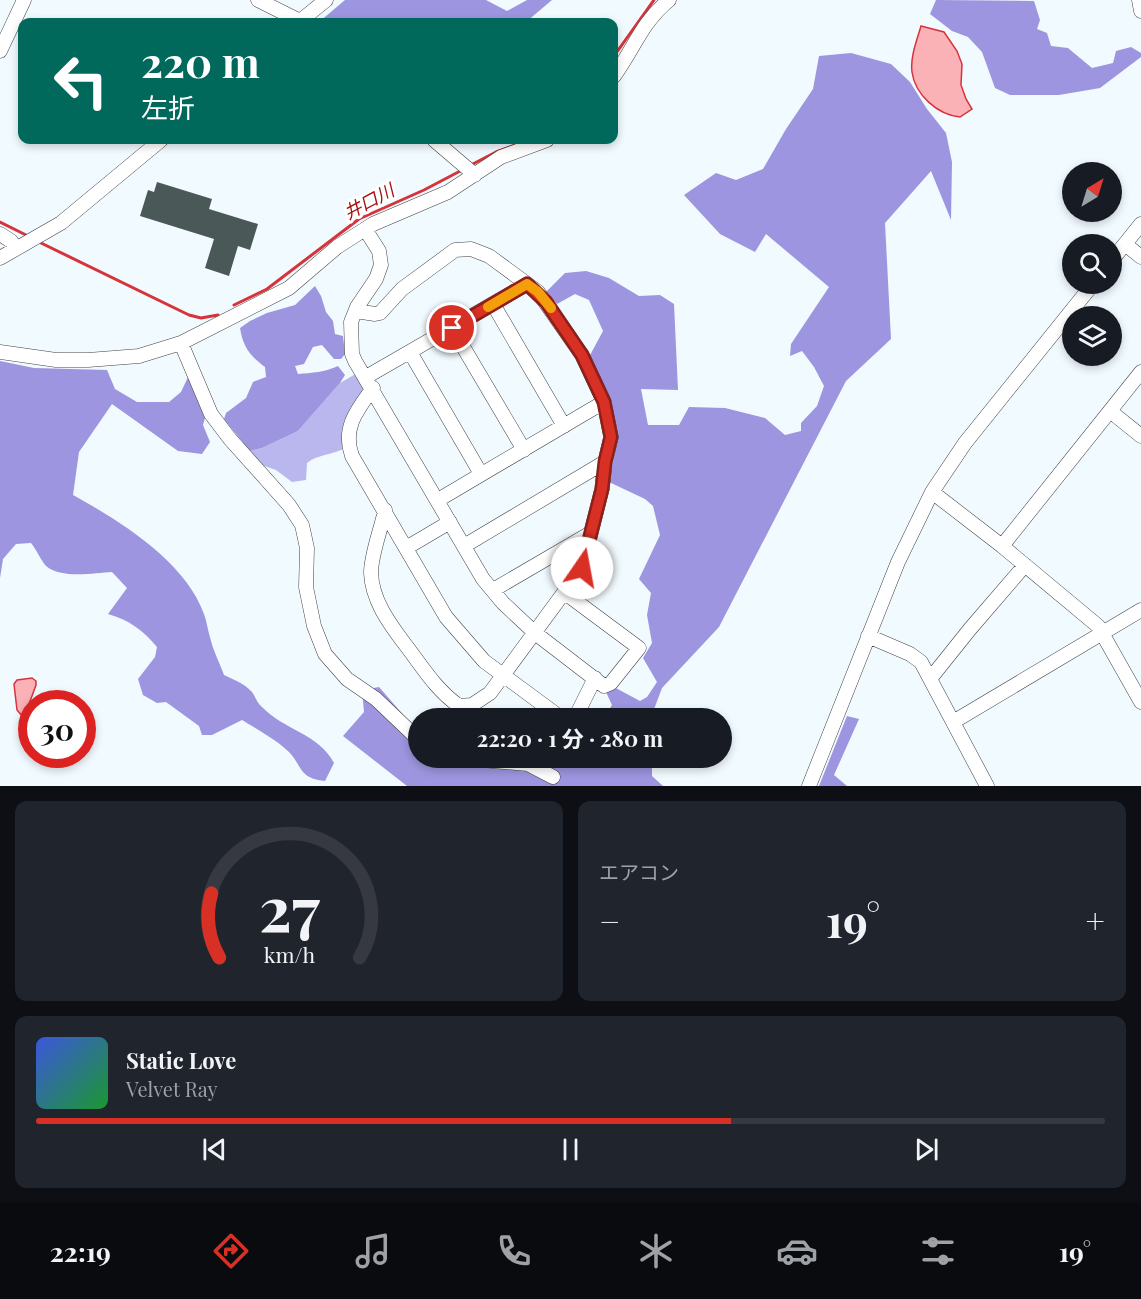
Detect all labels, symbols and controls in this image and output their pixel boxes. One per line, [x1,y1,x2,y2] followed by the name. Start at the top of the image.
[141,33,260,89] text: 220 m
[42,42,120,120] icon: left
[141,89,195,125] text: 左折
[1062,162,1122,222] north arrow
[1062,162,1122,366] map controls
[339,177,400,224] water label: 井口川
[1062,234,1122,294] button: search
[426,302,477,353] pin
[1062,306,1122,366] button: layers
[435,311,468,344] icon: arrive
[550,536,614,600] position arrow
[18,690,96,768] speed limit sign: 30
[477,723,663,753] text: 22:20 · 1 分 · 280 m
[599,858,679,885] text: エアコン
[258,864,320,948] text: 27
[826,889,880,949] text: 19°
[599,898,620,942] text: −
[1086,898,1105,942] text: +
[263,940,315,968] text: km/h
[126,1045,236,1075] text: Static Love
[126,1075,218,1102] text: Velvet Ray
[198,1133,231,1166] icon: previous
[554,1133,587,1166] icon: pause
[910,1133,943,1166] icon: next
[210,1230,252,1272] icon: directions
[352,1230,394,1272] icon: music
[493,1230,535,1272] icon: phone
[635,1230,677,1272] icon: climate
[776,1230,818,1272] icon: car
[917,1230,959,1272] icon: filters
[50,1233,111,1269] text: 22:19
[1059,1233,1091,1269] text: 19°

